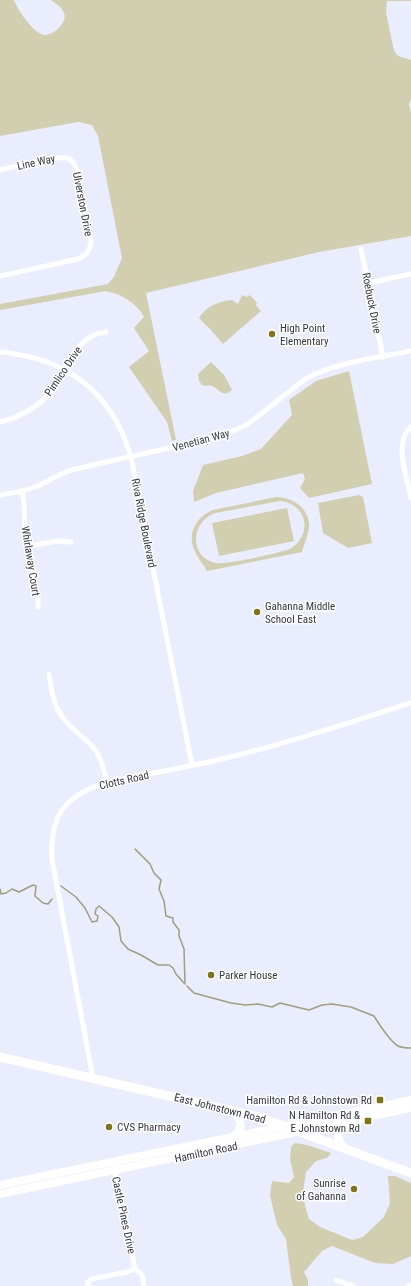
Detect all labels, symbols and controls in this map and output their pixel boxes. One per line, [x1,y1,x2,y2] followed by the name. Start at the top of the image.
[16,152,57,173] street label: Line Way
[70,171,95,237] street label: Ulverston Drive
[359,272,384,335] street label: Roebuck Drive
[280,322,329,348] place label: High Point Elementary
[267,329,277,339] marker: High Point Elementary
[42,344,85,399] street label: Pimlico Drive
[171,427,231,454] street label: Venetian Way
[128,477,159,569] street label: Riva Ridge Boulevard
[19,525,42,597] street label: Whirlaway Court
[265,600,335,626] place label: Gahanna Middle School East
[252,607,262,617] marker: Gahanna Middle School East
[98,768,150,792] street label: Clotts Road
[219,969,277,982] place label: Parker House
[206,970,216,980] marker: Parker House
[173,1091,267,1126] street label: East Johnstown Road
[246,1094,372,1107] place label: Hamilton Rd & Johnstown Rd
[375,1095,385,1105] marker: Hamilton Rd & Johnstown Rd
[289,1109,360,1135] place label: N Hamilton Rd & E Johnstown Rd
[363,1116,373,1126] marker: N Hamilton Rd & E Johnstown Rd
[117,1121,181,1134] place label: CVS Pharmacy
[104,1122,114,1132] marker: CVS Pharmacy
[173,1139,239,1166] street label: Hamilton Road
[109,1175,138,1255] street label: Castle Pines Drive
[296,1177,346,1203] place label: Sunrise of Gahanna
[349,1184,359,1194] marker: Sunrise of Gahanna

